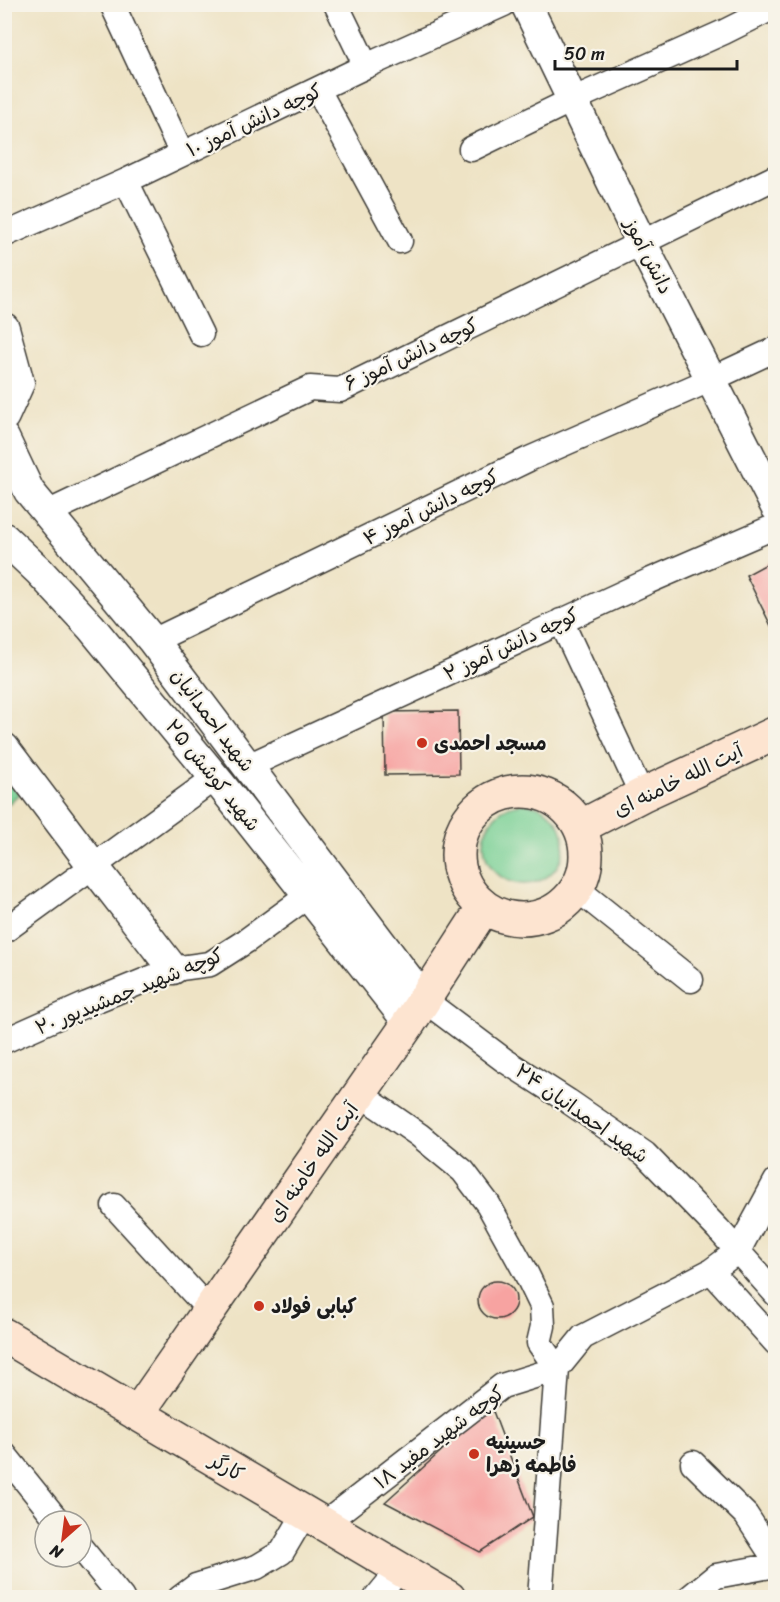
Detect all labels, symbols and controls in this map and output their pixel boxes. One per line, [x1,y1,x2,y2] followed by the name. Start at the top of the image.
[555,33,736,71] scale bar
[564,38,605,70] text: 50 m
[180,74,328,167] street label: کوچه دانش آموز ۱۰
[613,210,683,301] street label: دانش آموز
[338,308,484,401] street label: کوچه دانش آموز ۶
[357,459,505,556] street label: کوچه دانش آموز ۴
[437,598,585,691] street label: کوچه دانش آموز ۲
[162,661,264,780] street label: شهید احمدانیان
[156,711,269,840] street label: شهید کوشش ۲۵
[434,726,547,761] place label: مسجد احمدی
[607,733,750,827] street label: آیت الله خامنه ای
[415,736,429,750] marker: مسجد احمدی
[30,938,229,1045] street label: کوچه شهید جمشیدپور ۲۰
[507,1054,656,1173] street label: شهید احمدانیان ۲۴
[259,1094,369,1230] street label: آیت الله خامنه ای
[271,1289,357,1324] place label: کبابی فولاد
[252,1299,266,1313] marker: کبابی فولاد
[366,1376,513,1499] street label: کوچه شهید مفید ۱۸
[486,1425,577,1483] place label: حسینیه فاطمه زهرا
[201,1442,251,1492] street label: کارگر
[467,1447,481,1461] marker: حسینیه فاطمه زهرا
[33,1509,93,1569] north arrow
[44,1536,69,1568] text: N

